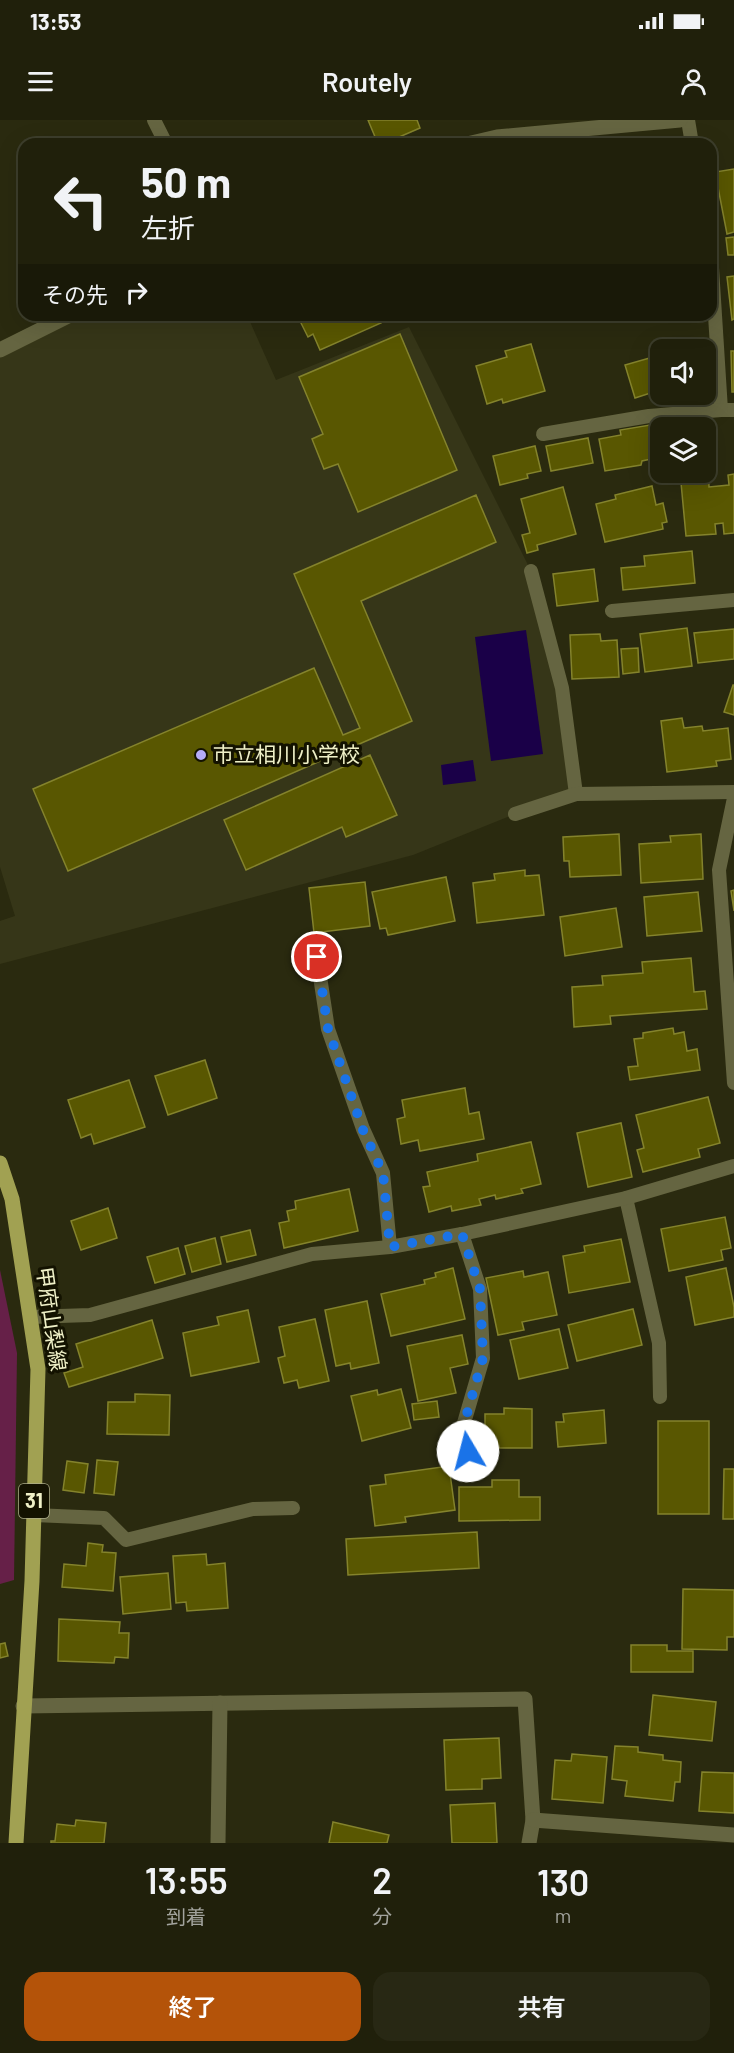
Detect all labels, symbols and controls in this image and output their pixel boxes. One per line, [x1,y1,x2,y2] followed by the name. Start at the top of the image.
[30,8,81,34] text: 13:53
[24,65,57,98] icon: menu
[322,65,412,97] text: Routely
[677,65,710,98] icon: person
[141,156,231,206] text: 50 m
[42,162,120,240] icon: left
[141,211,195,243] text: 左折
[120,276,153,309] icon: right
[42,281,108,307] text: その先
[650,339,716,483] map controls
[650,339,716,405] button: sound
[650,417,716,483] button: layers
[213,741,360,766] place label: 市立相川小学校
[194,748,208,762] marker: 市立相川小学校
[291,931,342,982] pin
[300,940,333,973] icon: arrive
[33,1265,72,1373] street label: 甲府山梨線
[436,1419,500,1483] position arrow
[19,1484,49,1518] road number: 31
[145,1858,228,1901] text: 13:55
[372,1858,392,1901] text: 2
[537,1860,589,1903] text: 130
[555,1903,571,1927] text: m
[166,1904,206,1928] text: 到着
[372,1904,392,1928] text: 分
[24,1972,361,2041] button: 終了
[373,1972,710,2041] button: 共有

